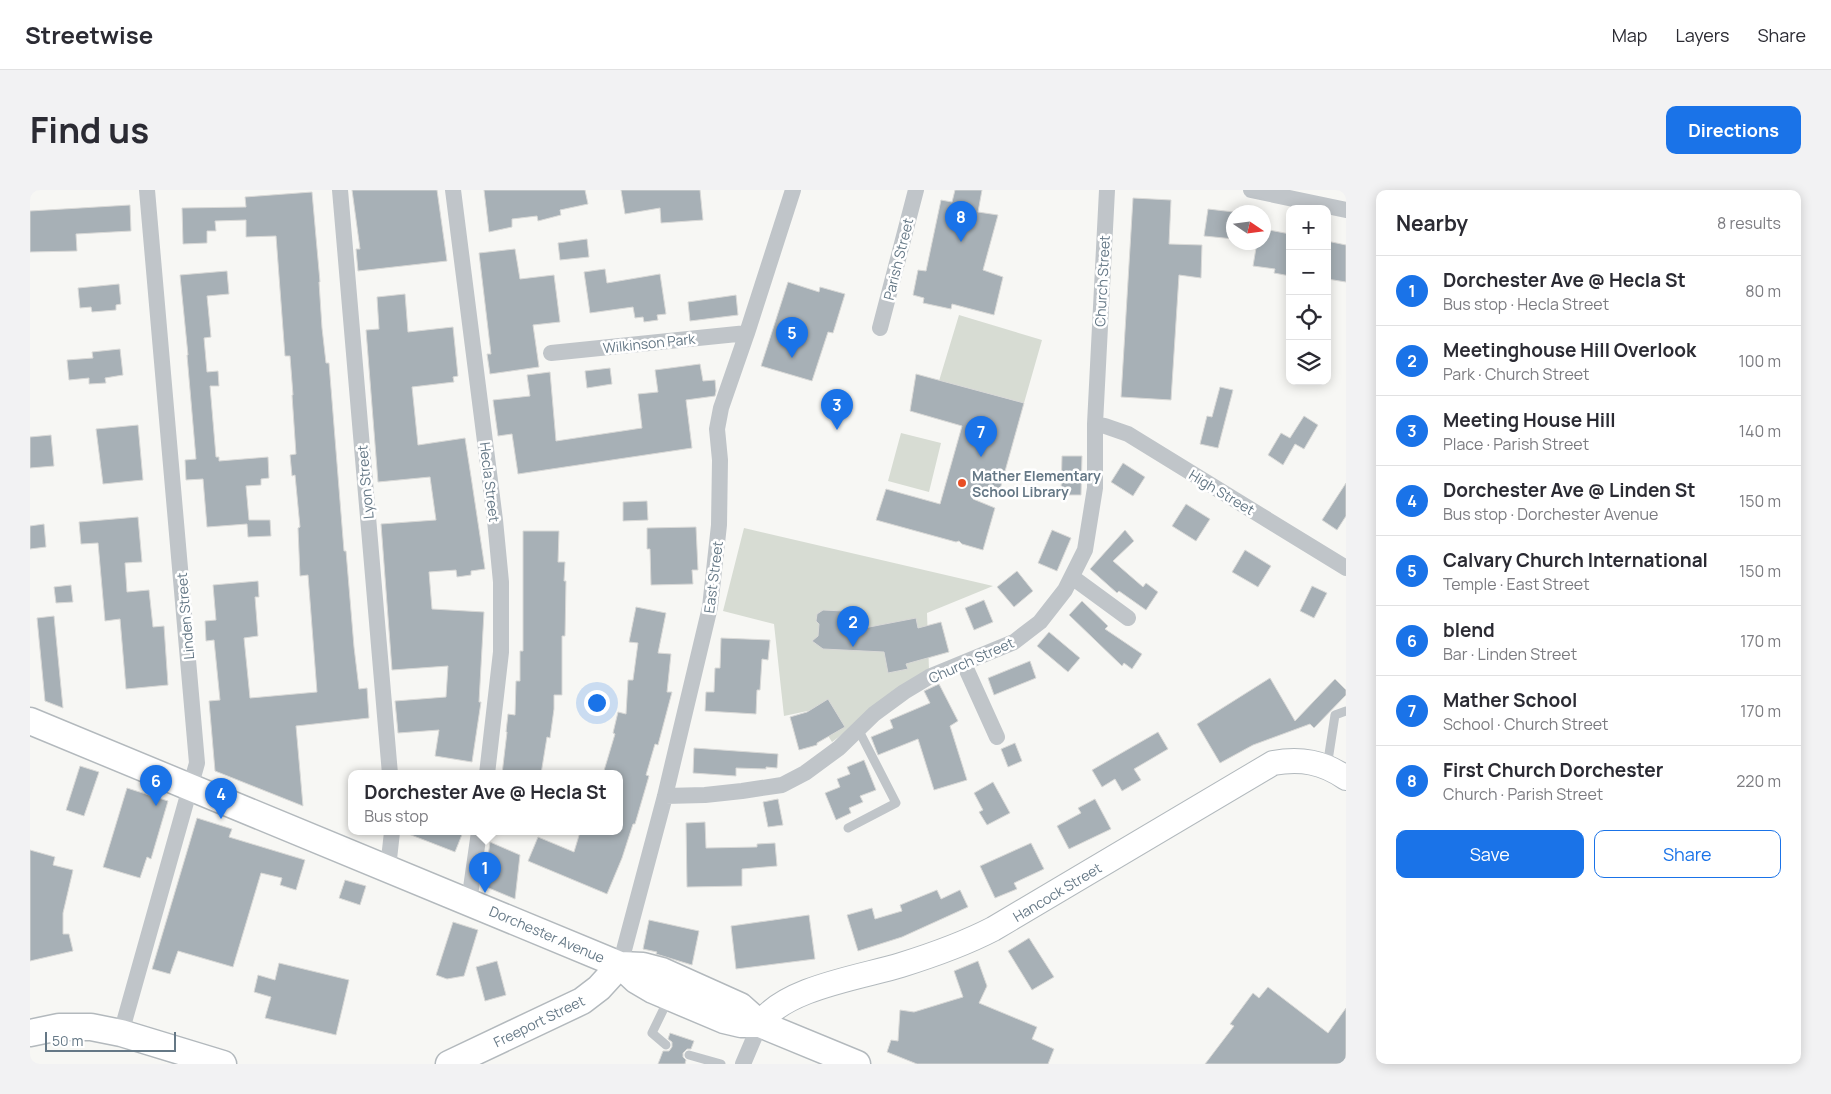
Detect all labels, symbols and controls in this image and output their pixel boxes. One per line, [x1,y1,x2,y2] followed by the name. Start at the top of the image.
[25,18,153,51] text: Streetwise
[1612,23,1647,47] text: Map
[1675,23,1729,47] text: Layers
[1757,23,1806,47] text: Share
[30,106,149,154] text: Find us
[1666,106,1801,154] button: Directions
[945,201,977,242] pin: 8
[1226,205,1271,250] north arrow
[1286,205,1331,385] map controls
[1286,205,1331,250] button: +
[1396,209,1468,237] text: Nearby
[1717,212,1781,234] text: 8 results
[879,216,917,302] street label: Parish Street
[1090,234,1114,327] street label: Church Street
[1286,250,1331,295] button: −
[1443,267,1686,293] text: Dorchester Ave @ Hecla St
[1408,280,1416,302] text: 1
[1745,280,1781,302] text: 80 m
[1443,293,1609,315] text: Bus stop · Hecla Street
[1286,295,1331,340] button: locate
[776,317,808,358] pin: 5
[602,329,697,357] street label: Wilkinson Park
[1443,337,1696,363] text: Meetinghouse Hill Overlook
[1286,340,1331,385] button: layers
[1407,350,1417,372] text: 2
[1738,350,1781,372] text: 100 m
[1443,363,1590,385] text: Park · Church Street
[821,389,853,430] pin: 3
[1443,407,1616,433] text: Meeting House Hill
[965,416,997,457] pin: 7
[1407,420,1417,442] text: 3
[1739,420,1781,442] text: 140 m
[1443,433,1589,455] text: Place · Parish Street
[476,441,504,523] street label: Hecla Street
[352,444,378,520] street label: Lyon Street
[1186,465,1259,519] street label: High Street
[972,466,1101,501] place label: Mather Elementary School Library
[956,477,968,489] marker: Mather Elementary School Library
[1443,477,1696,503] text: Dorchester Ave @ Linden St
[1407,490,1417,512] text: 4
[1739,490,1781,512] text: 150 m
[1443,503,1658,525] text: Bus stop · Dorchester Avenue
[699,539,727,614] street label: East Street
[1443,547,1708,573] text: Calvary Church International
[1407,560,1417,582] text: 5
[1739,560,1781,582] text: 150 m
[172,571,198,660] street label: Linden Street
[1443,573,1590,595] text: Temple · East Street
[837,606,869,647] pin: 2
[1443,617,1495,643] text: blend
[1407,630,1417,652] text: 6
[1740,630,1781,652] text: 170 m
[925,633,1017,687] street label: Church Street
[1443,643,1577,665] text: Bar · Linden Street
[1443,687,1577,713] text: Mather School
[584,690,610,716] your location
[1408,700,1416,722] text: 7
[1740,700,1781,722] text: 170 m
[1443,713,1609,735] text: School · Church Street
[1443,757,1663,783] text: First Church Dorchester
[140,765,172,806] pin: 6
[348,770,623,835] popup
[1407,770,1417,792] text: 8
[1736,770,1781,792] text: 220 m
[205,778,237,819] pin: 4
[364,779,607,805] text: Dorchester Ave @ Hecla St
[1443,783,1603,805] text: Church · Parish Street
[364,805,429,827] text: Bus stop
[1396,830,1584,878] button: Save
[1594,830,1781,878] button: Share
[469,852,501,893] pin: 1
[1009,858,1105,926] street label: Hancock Street
[486,901,608,967] street label: Dorchester Avenue
[490,991,588,1051] street label: Freeport Street
[45,1029,176,1052] scale bar
[52,1031,83,1050] text: 50 m

